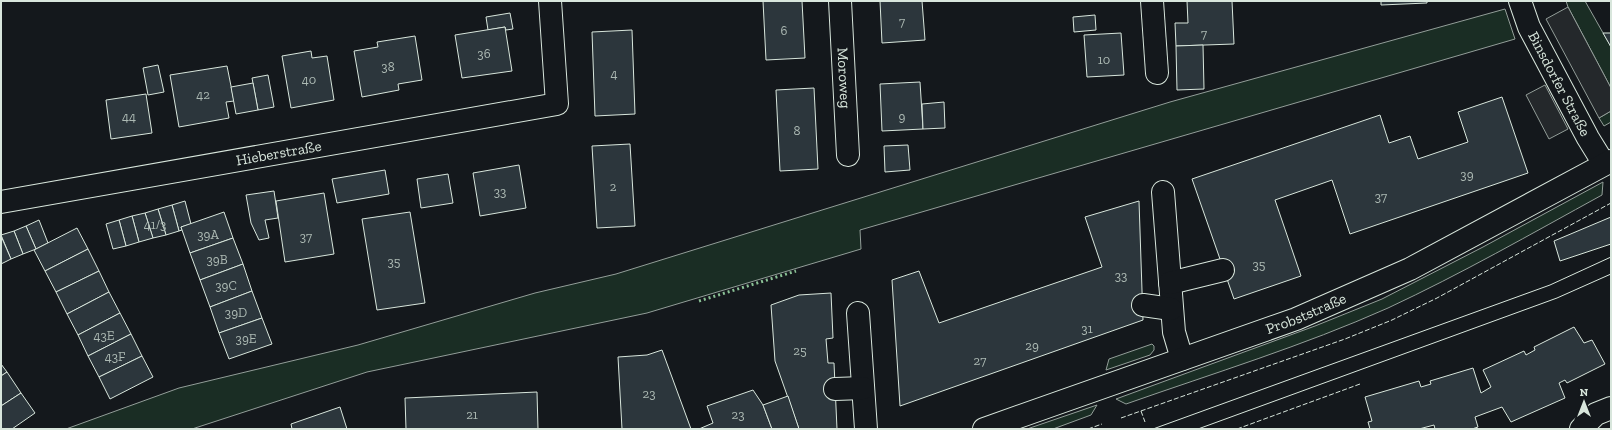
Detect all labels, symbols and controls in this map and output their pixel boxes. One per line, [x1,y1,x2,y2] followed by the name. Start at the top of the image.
[899,14,905,29] house number: 7
[781,23,788,38] house number: 6
[1201,26,1207,41] house number: 7
[1524,29,1594,139] street label: Binsdorfer Straße
[477,46,491,61] house number: 36
[833,47,855,109] street label: Moroweg
[1098,52,1110,67] house number: 10
[381,59,395,74] house number: 38
[610,66,618,81] house number: 4
[302,72,316,87] house number: 40
[196,87,210,102] house number: 42
[122,109,136,124] house number: 44
[899,109,906,124] house number: 9
[794,123,801,138] house number: 8
[235,137,323,169] street label: Hieberstraße
[1460,167,1474,182] house number: 39
[610,179,617,194] house number: 2
[494,184,506,199] house number: 33
[1375,189,1387,204] house number: 37
[144,217,166,232] house number: 41/3
[197,227,219,242] house number: 39A
[300,229,312,244] house number: 37
[206,252,228,267] house number: 39B
[387,254,401,269] house number: 35
[1252,257,1266,272] house number: 35
[1115,268,1127,283] house number: 33
[215,278,237,293] house number: 39C
[1263,289,1349,338] street label: Probststraße
[225,305,247,320] house number: 39D
[1081,321,1093,336] house number: 31
[93,328,115,343] house number: 43E
[236,331,257,346] house number: 39E
[1025,338,1039,353] house number: 29
[793,343,807,358] house number: 25
[105,349,125,364] house number: 43F
[974,353,986,368] house number: 27
[1564,382,1604,422] north arrow
[642,386,656,401] house number: 23
[1580,386,1589,399] text: N
[466,407,478,422] house number: 21
[731,407,745,422] house number: 23

